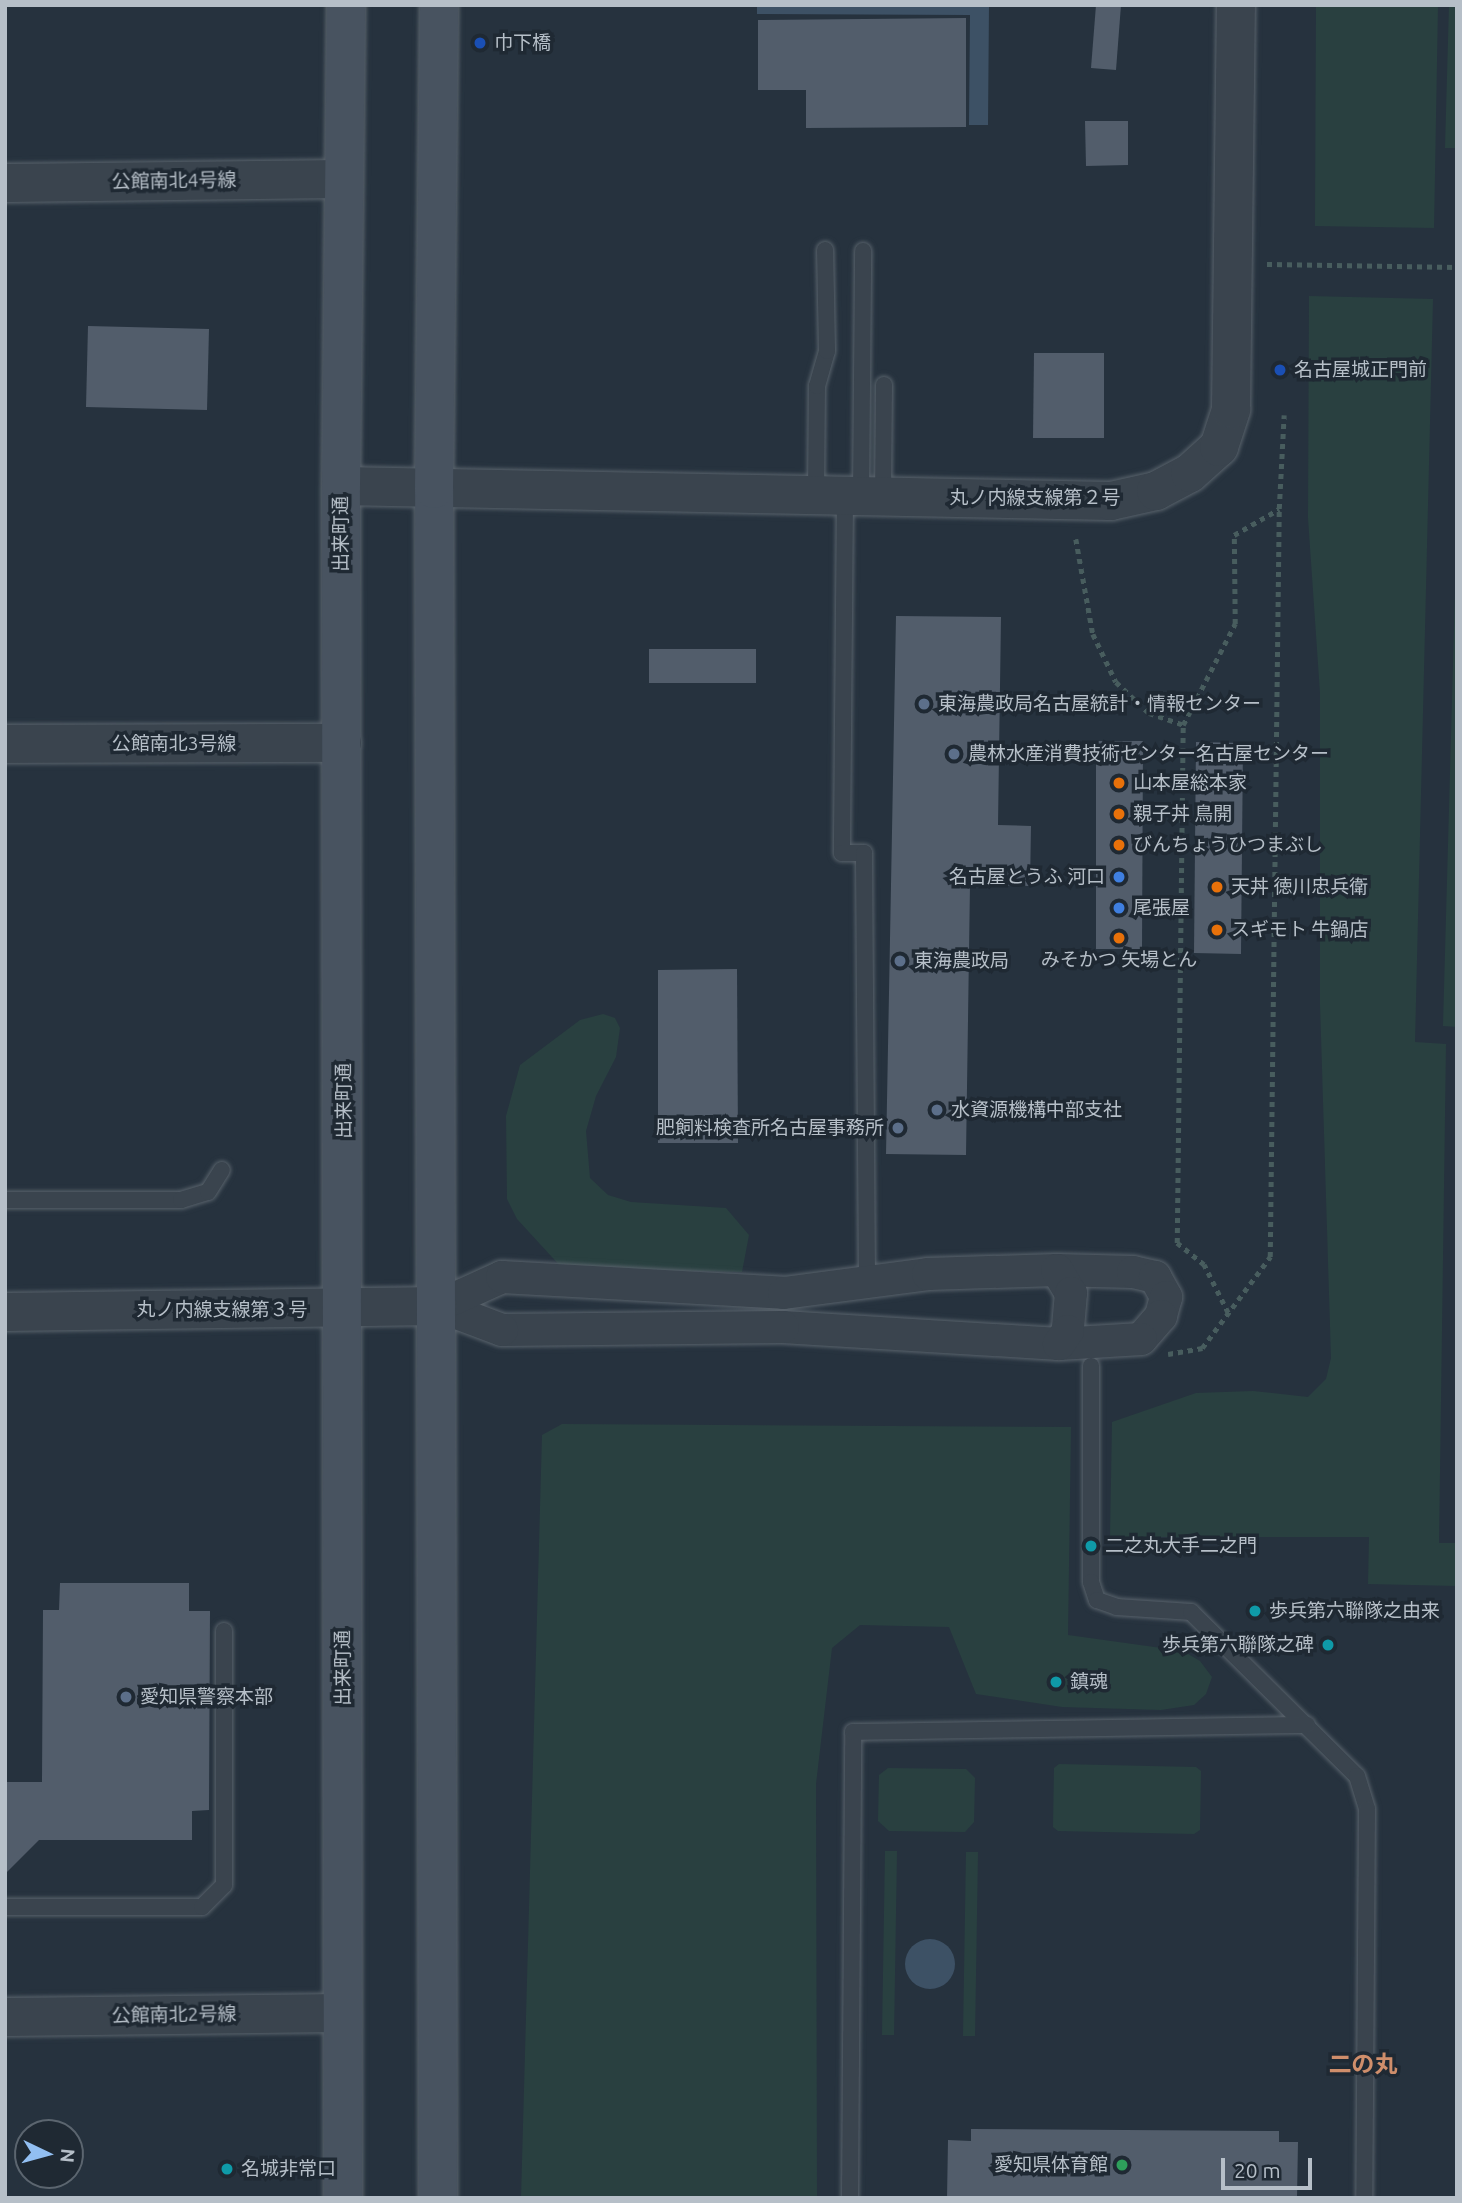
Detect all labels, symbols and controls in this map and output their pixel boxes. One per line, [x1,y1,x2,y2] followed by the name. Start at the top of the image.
[494,32,551,54] place label: 巾下橋
[472,35,488,51] marker: 巾下橋
[111,169,237,193] street label: 公館南北4号線
[1294,359,1427,381] place label: 名古屋城正門前
[1272,362,1288,378] marker: 名古屋城正門前
[950,487,1120,509] street label: 丸ノ内線支線第２号
[330,496,352,572] street label: 出来町通
[938,693,1261,715] place label: 東海農政局名古屋統計・情報センター
[916,696,932,712] marker: 東海農政局名古屋統計・情報センター
[112,733,236,755] street label: 公館南北3号線
[968,743,1329,765] place label: 農林水産消費技術センター名古屋センター
[946,746,962,762] marker: 農林水産消費技術センター名古屋センター
[1133,772,1247,794] place label: 山本屋総本家
[1111,775,1127,791] marker: 山本屋総本家
[1133,803,1232,825] place label: 親子丼 鳥開
[1111,806,1127,822] marker: 親子丼 鳥開
[1133,834,1323,856] place label: びんちょうひつまぶし
[1111,837,1127,853] marker: びんちょうひつまぶし
[949,866,1105,888] place label: 名古屋とうふ 河口
[1111,869,1127,885] marker: 名古屋とうふ 河口
[1231,876,1368,898] place label: 天丼 徳川忠兵衛
[1209,879,1225,895] marker: 天丼 徳川忠兵衛
[1133,897,1190,919] place label: 尾張屋
[1111,900,1127,916] marker: 尾張屋
[1231,919,1368,941] place label: スギモト 牛鍋店
[1209,922,1225,938] marker: スギモト 牛鍋店
[1111,930,1127,946] marker: みそかつ 矢場とん
[1041,949,1197,971] place label: みそかつ 矢場とん
[914,950,1009,972] place label: 東海農政局
[892,953,908,969] marker: 東海農政局
[333,1063,355,1139] street label: 出来町通
[951,1099,1122,1121] place label: 水資源機構中部支社
[929,1102,945,1118] marker: 水資源機構中部支社
[656,1117,884,1139] place label: 肥飼料検査所名古屋事務所
[890,1120,906,1136] marker: 肥飼料検査所名古屋事務所
[137,1299,307,1321] street label: 丸ノ内線支線第３号
[1105,1535,1257,1557] place label: 二之丸大手二之門
[1083,1538,1099,1554] marker: 二之丸大手二之門
[1269,1600,1440,1622] place label: 歩兵第六聯隊之由来
[1247,1603,1263,1619] marker: 歩兵第六聯隊之由来
[332,1630,354,1706] street label: 出来町通
[1162,1634,1314,1656] place label: 歩兵第六聯隊之碑
[1320,1637,1336,1653] marker: 歩兵第六聯隊之碑
[1070,1671,1108,1693] place label: 鎮魂
[1048,1674,1064,1690] marker: 鎮魂
[140,1686,273,1708] place label: 愛知県警察本部
[118,1689,134,1705] marker: 愛知県警察本部
[111,2003,237,2027] street label: 公館南北2号線
[1329,2050,1397,2078] district label: 二の丸
[14,2119,84,2189] north arrow
[1224,2144,1315,2188] scale bar
[56,2148,80,2164] text: N
[994,2154,1108,2176] place label: 愛知県体育館
[1114,2157,1130,2173] marker: 愛知県体育館
[241,2158,336,2180] place label: 名城非常口
[1234,2158,1281,2182] text: 20 m
[219,2161,235,2177] marker: 名城非常口

